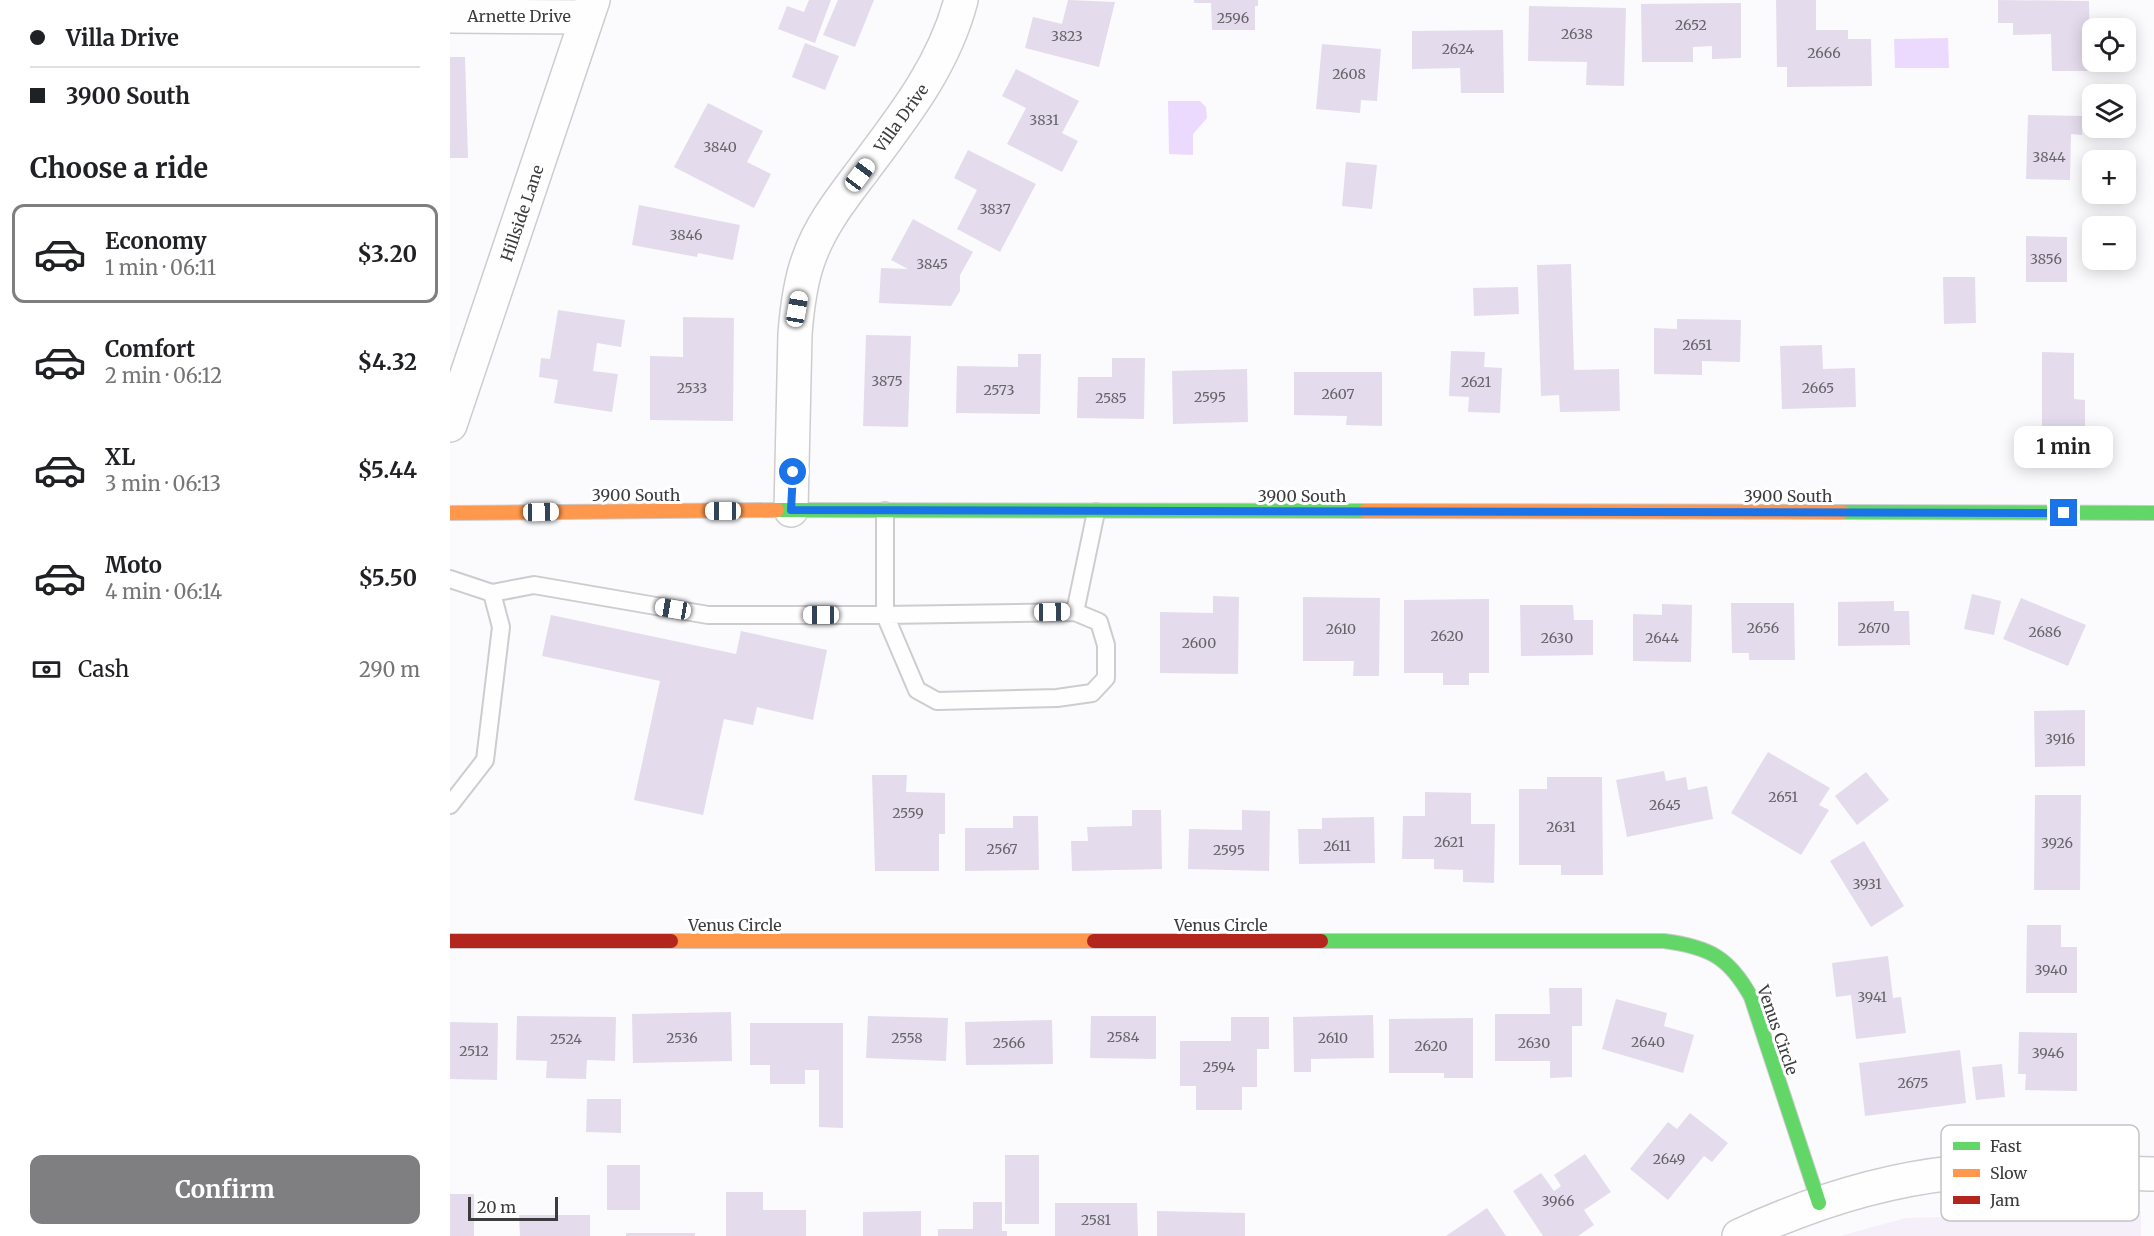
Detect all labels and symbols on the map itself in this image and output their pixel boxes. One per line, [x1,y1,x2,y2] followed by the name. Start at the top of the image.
[466,6,571,26] street label: Arnette Drive
[1217,9,1249,27] house number: 2596
[1675,16,1707,34] house number: 2652
[1561,25,1593,43] house number: 2638
[1051,27,1083,45] house number: 3823
[1442,40,1475,58] house number: 2624
[1807,44,1841,62] house number: 2666
[1332,65,1366,83] house number: 2608
[869,80,932,157] street label: Villa Drive
[1029,111,1059,129] house number: 3831
[703,138,737,156] house number: 3840
[2032,148,2066,166] house number: 3844
[842,155,878,195] car
[496,162,548,264] street label: Hillside Lane
[979,200,1011,218] house number: 3837
[669,226,703,244] house number: 3846
[2030,250,2062,268] house number: 3856
[916,255,948,273] house number: 3845
[785,290,809,328] car
[1682,336,1712,354] house number: 2651
[871,372,903,390] house number: 3875
[1461,373,1491,391] house number: 2621
[677,379,707,397] house number: 2533
[1802,379,1834,397] house number: 2665
[983,381,1015,399] house number: 2573
[1321,385,1355,403] house number: 2607
[1194,388,1226,406] house number: 2595
[1095,389,1127,407] house number: 2585
[2014,426,2114,468] callout: 1 min
[779,458,806,485] route start
[592,485,681,505] street label: 3900 South
[1258,486,1347,506] street label: 3900 South
[1744,486,1833,506] street label: 3900 South
[2050,499,2077,526] route end
[705,502,741,520] car
[523,503,559,521] car
[654,597,692,621] car
[1034,603,1070,621] car
[803,606,839,624] car
[1747,619,1779,637] house number: 2656
[1858,619,1890,637] house number: 2670
[1326,620,1356,638] house number: 2610
[2028,623,2062,641] house number: 2686
[1431,627,1463,645] house number: 2620
[1541,629,1573,647] house number: 2630
[1645,629,1679,647] house number: 2644
[1182,634,1216,652] house number: 2600
[2045,730,2075,748] house number: 3916
[1768,788,1798,806] house number: 2651
[1649,796,1681,814] house number: 2645
[892,804,924,822] house number: 2559
[1546,818,1576,836] house number: 2631
[1434,833,1464,851] house number: 2621
[2041,834,2073,852] house number: 3926
[1323,837,1351,855] house number: 2611
[986,840,1018,858] house number: 2567
[1213,841,1245,859] house number: 2595
[1852,875,1882,893] house number: 3931
[687,915,782,935] street label: Venus Circle
[1173,915,1268,935] street label: Venus Circle
[2034,961,2068,979] house number: 3940
[1753,982,1803,1077] street label: Venus Circle
[1857,988,1887,1006] house number: 3941
[1107,1028,1140,1046] house number: 2584
[666,1029,698,1047] house number: 2536
[891,1029,923,1047] house number: 2558
[1318,1029,1348,1047] house number: 2610
[550,1030,582,1048] house number: 2524
[1631,1033,1665,1051] house number: 2640
[993,1034,1025,1052] house number: 2566
[1518,1034,1550,1052] house number: 2630
[1415,1037,1447,1055] house number: 2620
[459,1042,489,1060] house number: 2512
[2032,1044,2064,1062] house number: 3946
[1203,1058,1235,1076] house number: 2594
[1897,1074,1929,1092] house number: 2675
[1941,1125,2139,1221] legend
[1990,1136,2023,1156] text: Fast
[1653,1150,1685,1168] house number: 2649
[1990,1163,2028,1183] text: Slow
[1989,1190,2020,1210] text: Jam
[1542,1192,1574,1210] house number: 3966
[468,1194,558,1222] scale bar
[1081,1211,1111,1229] house number: 2581

